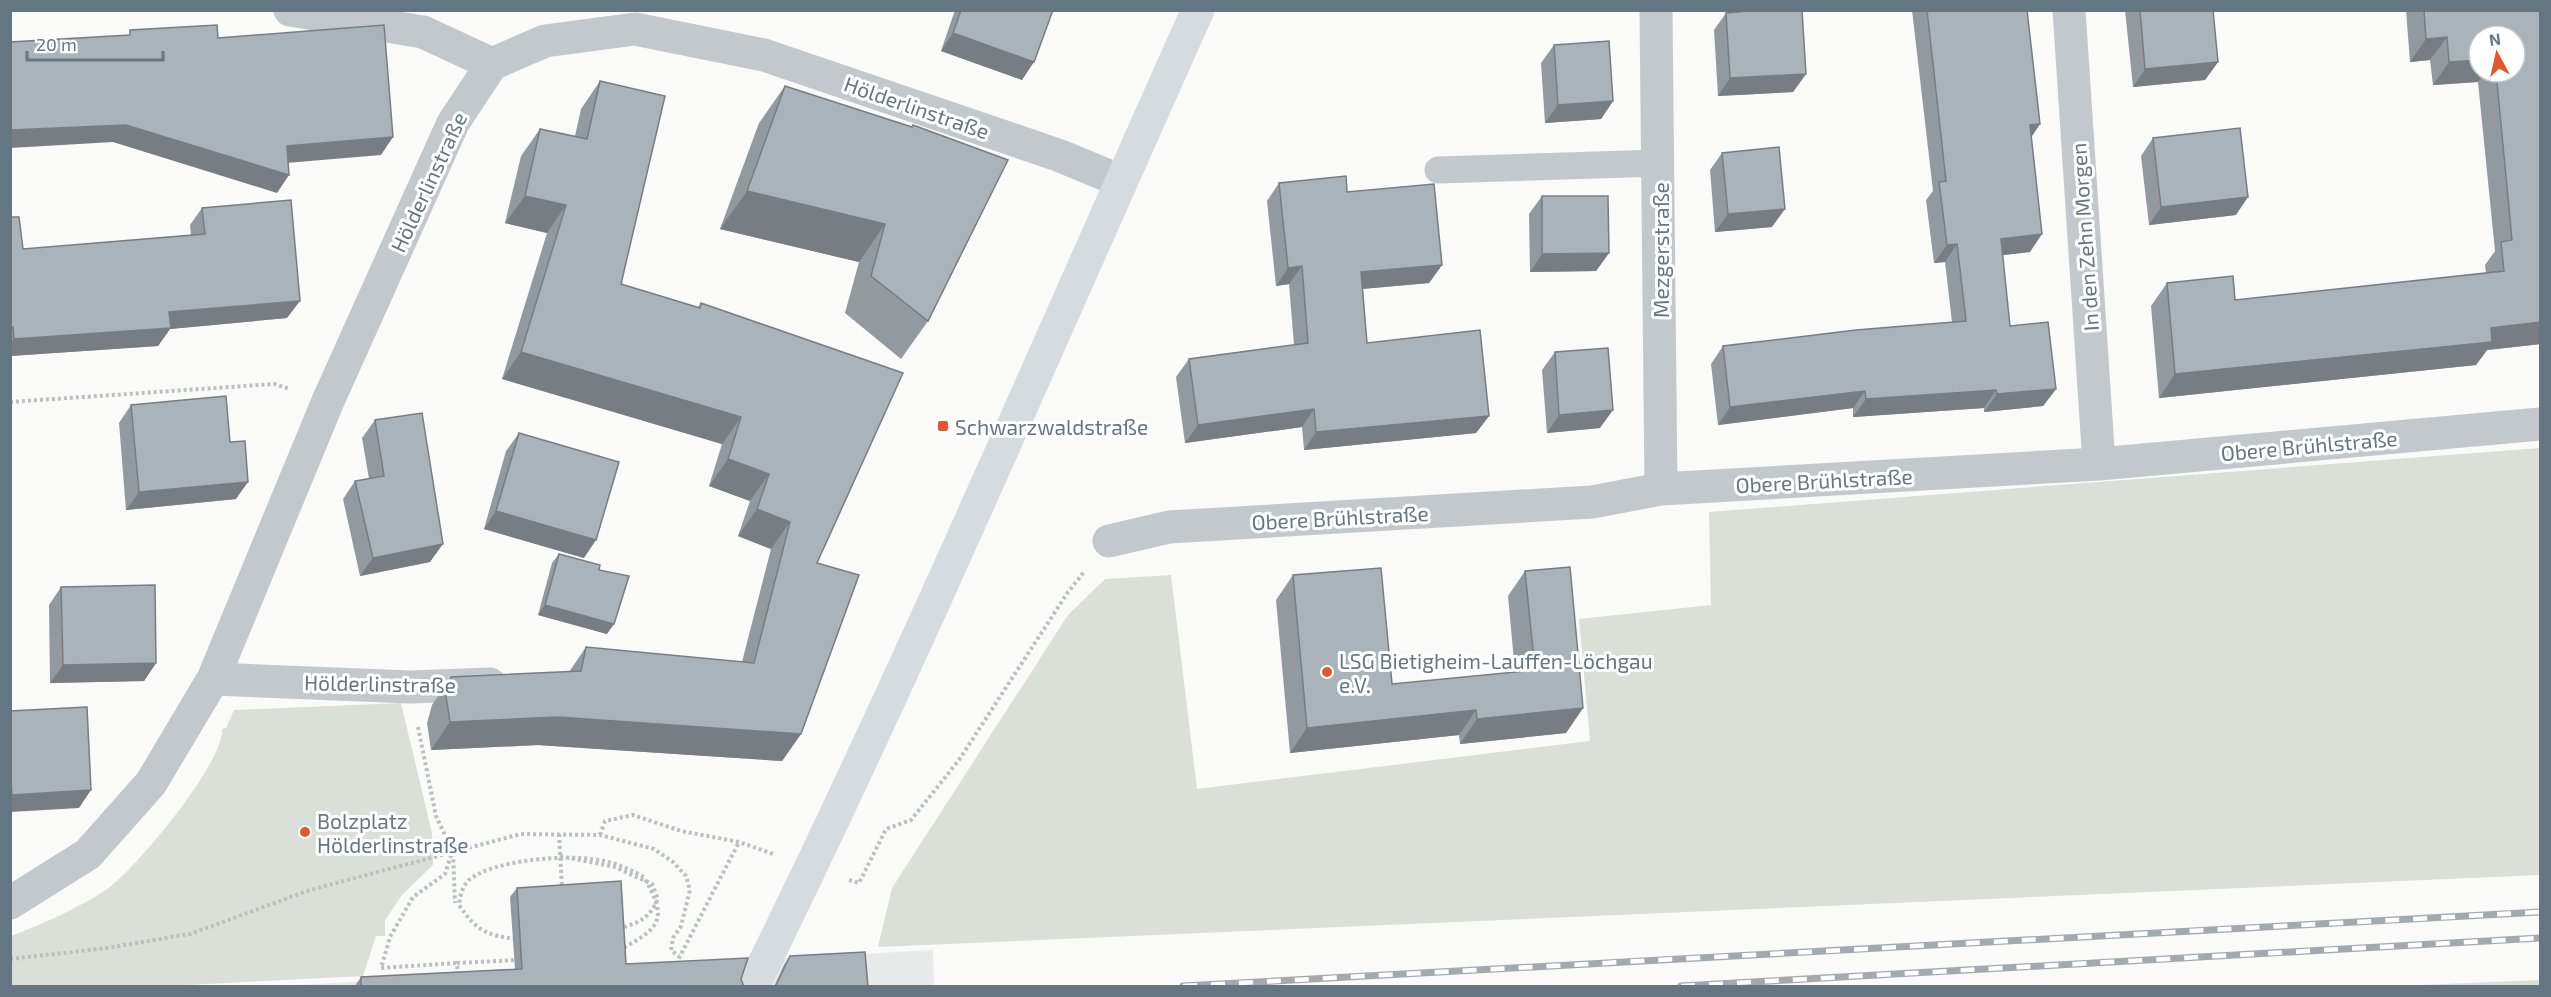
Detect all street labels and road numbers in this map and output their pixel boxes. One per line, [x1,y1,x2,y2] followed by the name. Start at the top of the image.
[841,70,993,144] street label: Hölderlinstraße
[385,108,471,256] street label: Hölderlinstraße
[2065,142,2103,332] street label: In den Zehn Morgen
[1648,182,1673,318] street label: Mezgerstraße
[2220,425,2398,465] street label: Obere Brühlstraße
[1735,463,1913,497] street label: Obere Brühlstraße
[1251,500,1429,534] street label: Obere Brühlstraße
[304,669,456,697] street label: Hölderlinstraße

